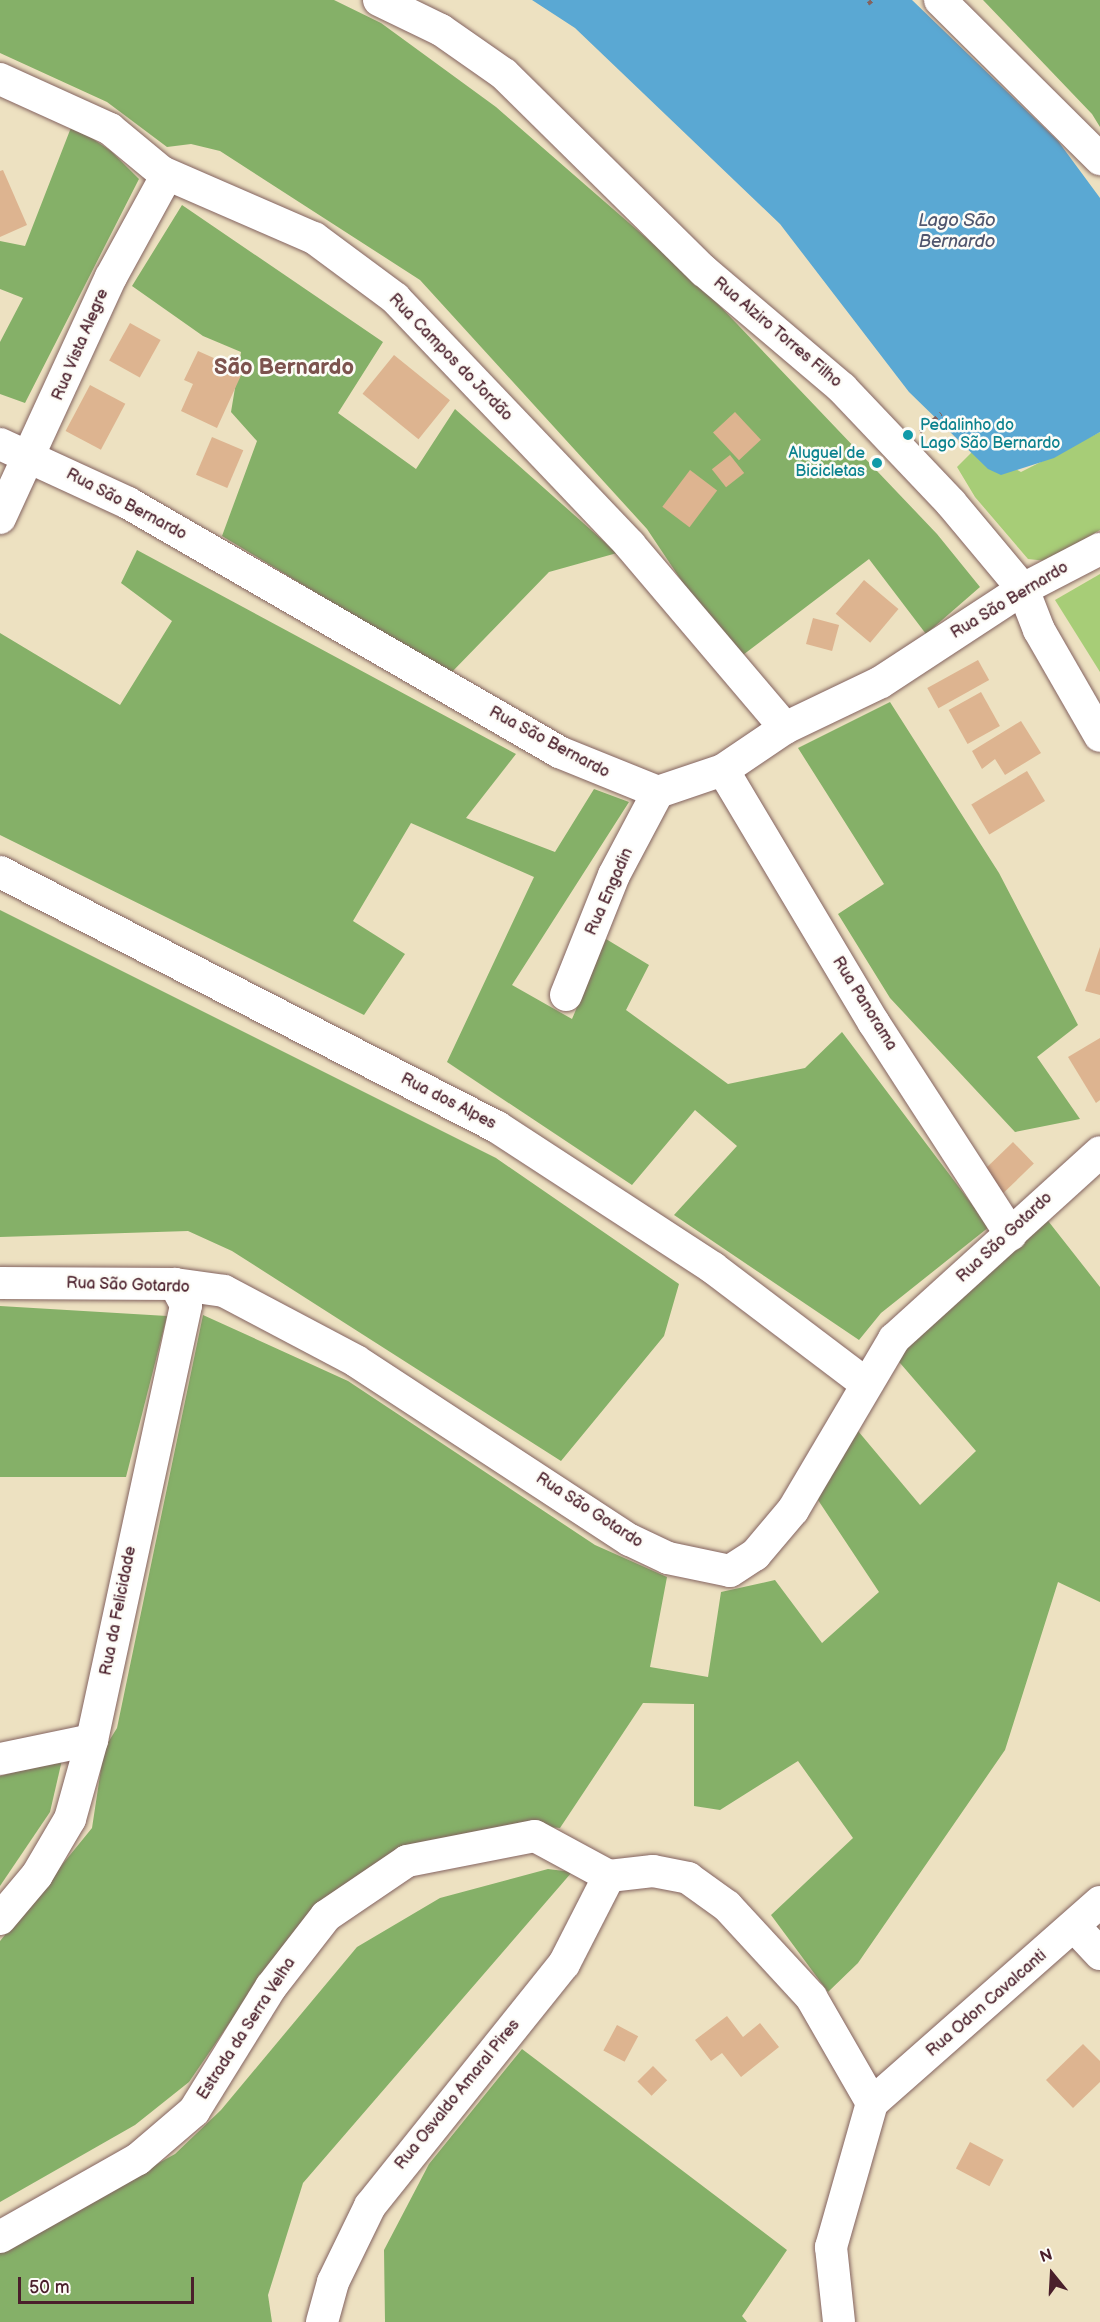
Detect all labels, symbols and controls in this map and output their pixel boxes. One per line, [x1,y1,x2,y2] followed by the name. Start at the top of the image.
[918,211,996,254] water label: Lago São Bernardo
[709,274,845,392] street label: Rua Alziro Torres Filho
[49,286,113,404] street label: Rua Vista Alegre
[384,290,516,426] street label: Rua Campos do Jordão
[214,355,354,381] district label: São Bernardo
[920,416,1061,454] place label: Pedalinho do Lago São Bernardo
[901,428,915,442] marker: Pedalinho do Lago São Bernardo
[789,444,865,482] place label: Aluguel de Bicicletas
[870,456,884,470] marker: Aluguel de Bicicletas
[62,465,190,545] street label: Rua São Bernardo
[948,558,1072,644] street label: Rua São Bernardo
[485,703,613,783] street label: Rua São Bernardo
[582,845,638,939] street label: Rua Engadin
[827,954,901,1054] street label: Rua Panorama
[397,1070,499,1134] street label: Rua dos Alpes
[953,1189,1057,1287] street label: Rua São Gotardo
[66,1274,190,1298] street label: Rua São Gotardo
[532,1469,646,1553] street label: Rua São Gotardo
[97,1545,141,1677] street label: Rua da Felicidade
[923,1947,1051,2061] street label: Rua Odon Cavalcanti
[194,1954,300,2104] street label: Estrada da Serra Velha
[392,2016,524,2174] street label: Rua Osvaldo Amaral Pires
[1022,2244,1082,2304] north arrow
[1038,2246,1055,2267] text: N
[21,2265,196,2303] scale bar
[29,2277,70,2298] text: 50 m

